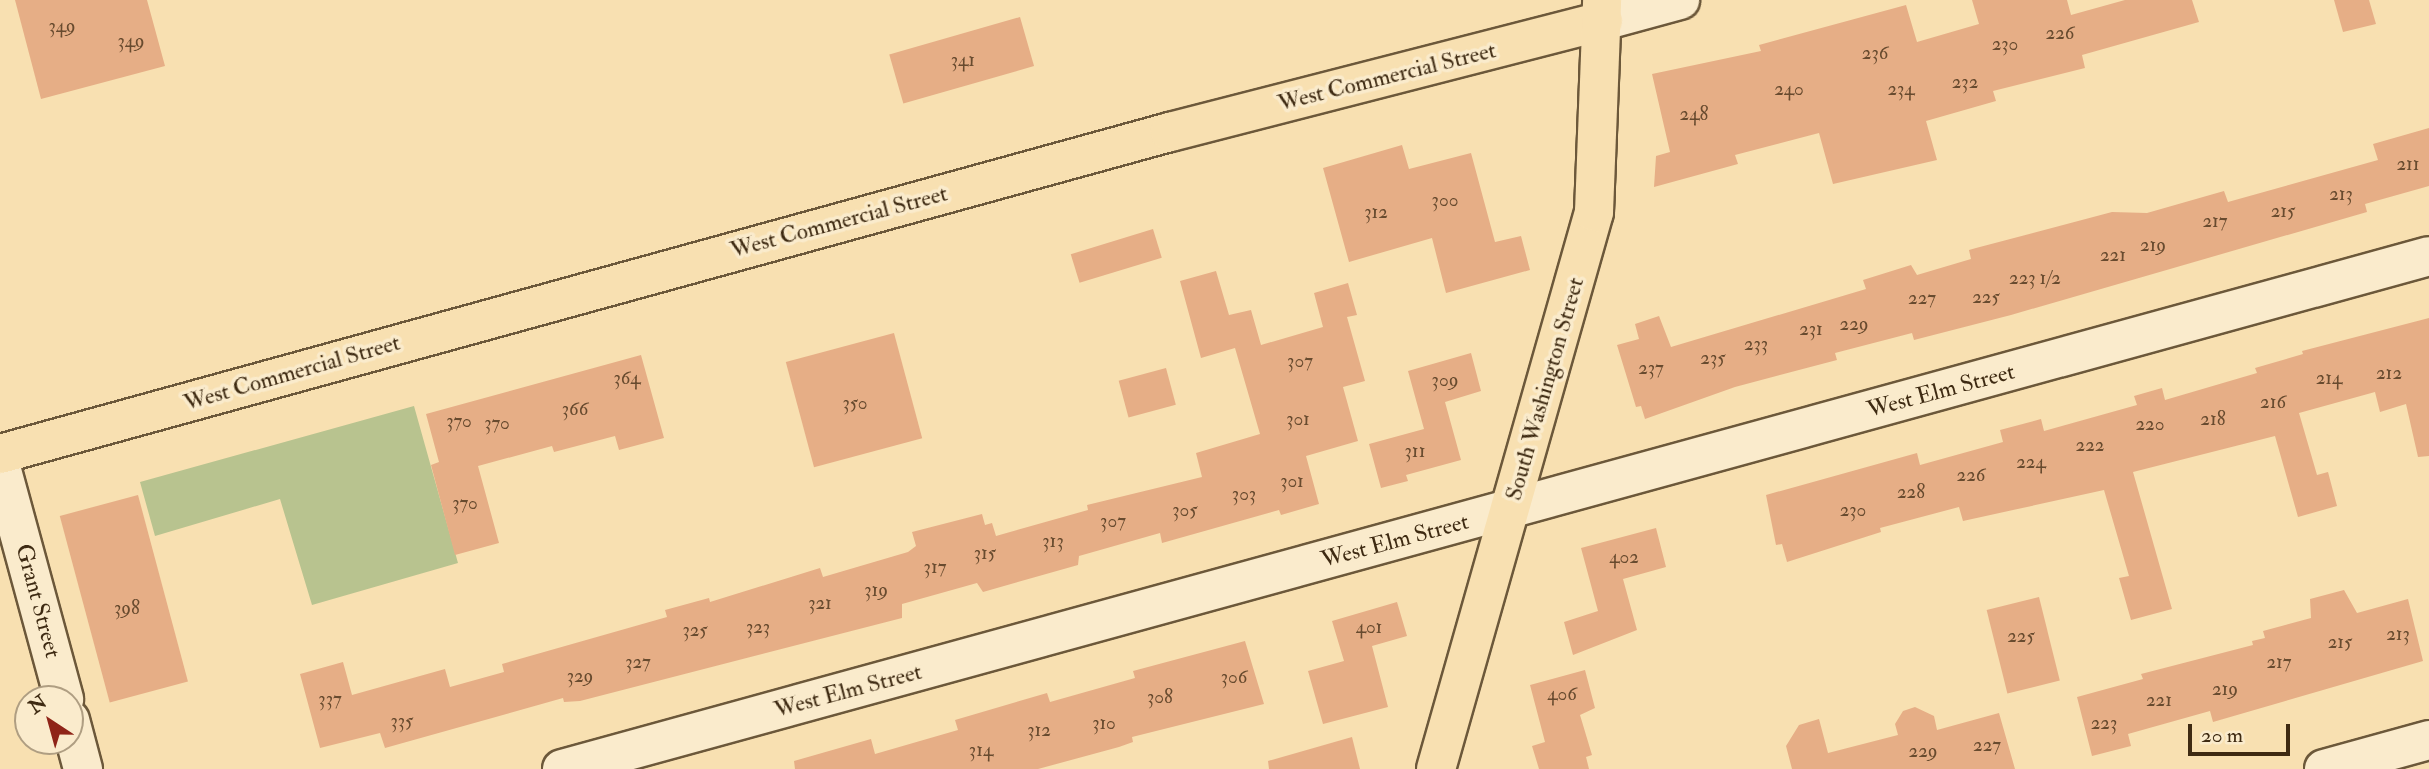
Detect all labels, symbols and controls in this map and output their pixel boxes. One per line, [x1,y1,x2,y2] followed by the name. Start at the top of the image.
[48,16,76,38] house number: 349
[2046,23,2074,45] house number: 226
[117,31,145,53] house number: 349
[1992,34,2018,56] house number: 230
[1275,37,1499,117] street label: West Commercial Street
[1862,43,1888,65] house number: 236
[951,50,975,72] house number: 341
[1952,72,1978,94] house number: 232
[1774,79,1804,101] house number: 240
[1887,79,1915,101] house number: 234
[1680,104,1708,126] house number: 248
[2396,154,2420,176] house number: 211
[727,180,951,264] street label: West Commercial Street
[2329,184,2353,206] house number: 213
[1432,190,1458,212] house number: 300
[2271,201,2295,223] house number: 215
[1364,202,1388,224] house number: 312
[2202,211,2228,233] house number: 217
[2140,235,2166,257] house number: 219
[2100,245,2126,267] house number: 221
[2009,268,2061,290] house number: 223 1/2
[1500,274,1590,504] street label: South Washington Street
[1972,287,2000,309] house number: 225
[1908,288,1936,310] house number: 227
[1840,314,1868,336] house number: 229
[1799,319,1823,341] house number: 231
[181,329,403,417] street label: West Commercial Street
[1744,334,1768,356] house number: 233
[1700,348,1726,370] house number: 235
[1287,351,1313,373] house number: 307
[1638,358,1664,380] house number: 237
[1864,358,2018,424] street label: West Elm Street
[2376,363,2402,385] house number: 212
[613,368,641,390] house number: 364
[2316,368,2342,390] house number: 214
[1432,370,1458,392] house number: 309
[2260,392,2286,414] house number: 216
[842,393,868,415] house number: 350
[562,399,588,421] house number: 366
[1286,409,1310,431] house number: 301
[2200,409,2226,431] house number: 218
[446,411,472,433] house number: 370
[484,413,510,435] house number: 370
[2135,414,2165,436] house number: 220
[2076,435,2104,457] house number: 222
[1405,441,1425,463] house number: 311
[2016,452,2046,474] house number: 224
[1957,465,1985,487] house number: 226
[1280,471,1304,493] house number: 301
[1897,482,1925,504] house number: 228
[1232,484,1256,506] house number: 303
[452,493,478,515] house number: 370
[1172,500,1198,522] house number: 305
[1840,500,1866,522] house number: 230
[1318,508,1472,574] street label: West Elm Street
[1100,511,1126,533] house number: 307
[1042,531,1064,553] house number: 313
[10,541,66,661] street label: Grant Street
[974,543,996,565] house number: 315
[1609,547,1639,569] house number: 402
[924,557,946,579] house number: 317
[864,580,888,602] house number: 319
[808,593,832,615] house number: 321
[114,598,140,620] house number: 398
[746,617,770,639] house number: 323
[1356,617,1382,639] house number: 401
[682,620,708,642] house number: 325
[2386,624,2410,646] house number: 213
[2007,626,2035,648] house number: 225
[2328,632,2352,654] house number: 215
[625,652,651,674] house number: 327
[2266,652,2292,674] house number: 217
[771,658,925,724] street label: West Elm Street
[567,666,593,688] house number: 329
[1221,667,1247,689] house number: 306
[2212,679,2238,701] house number: 219
[1547,684,1577,706] house number: 406
[14,685,84,755] north arrow
[1147,687,1173,709] house number: 308
[318,689,342,711] house number: 337
[24,690,52,719] text: N
[2146,690,2172,712] house number: 221
[2191,710,2292,754] scale bar
[391,711,413,733] house number: 335
[1092,713,1116,735] house number: 310
[2091,713,2117,735] house number: 223
[1027,720,1051,742] house number: 312
[2201,722,2243,749] text: 20 m
[1973,735,2001,757] house number: 227
[969,740,993,762] house number: 314
[1909,741,1937,763] house number: 229

